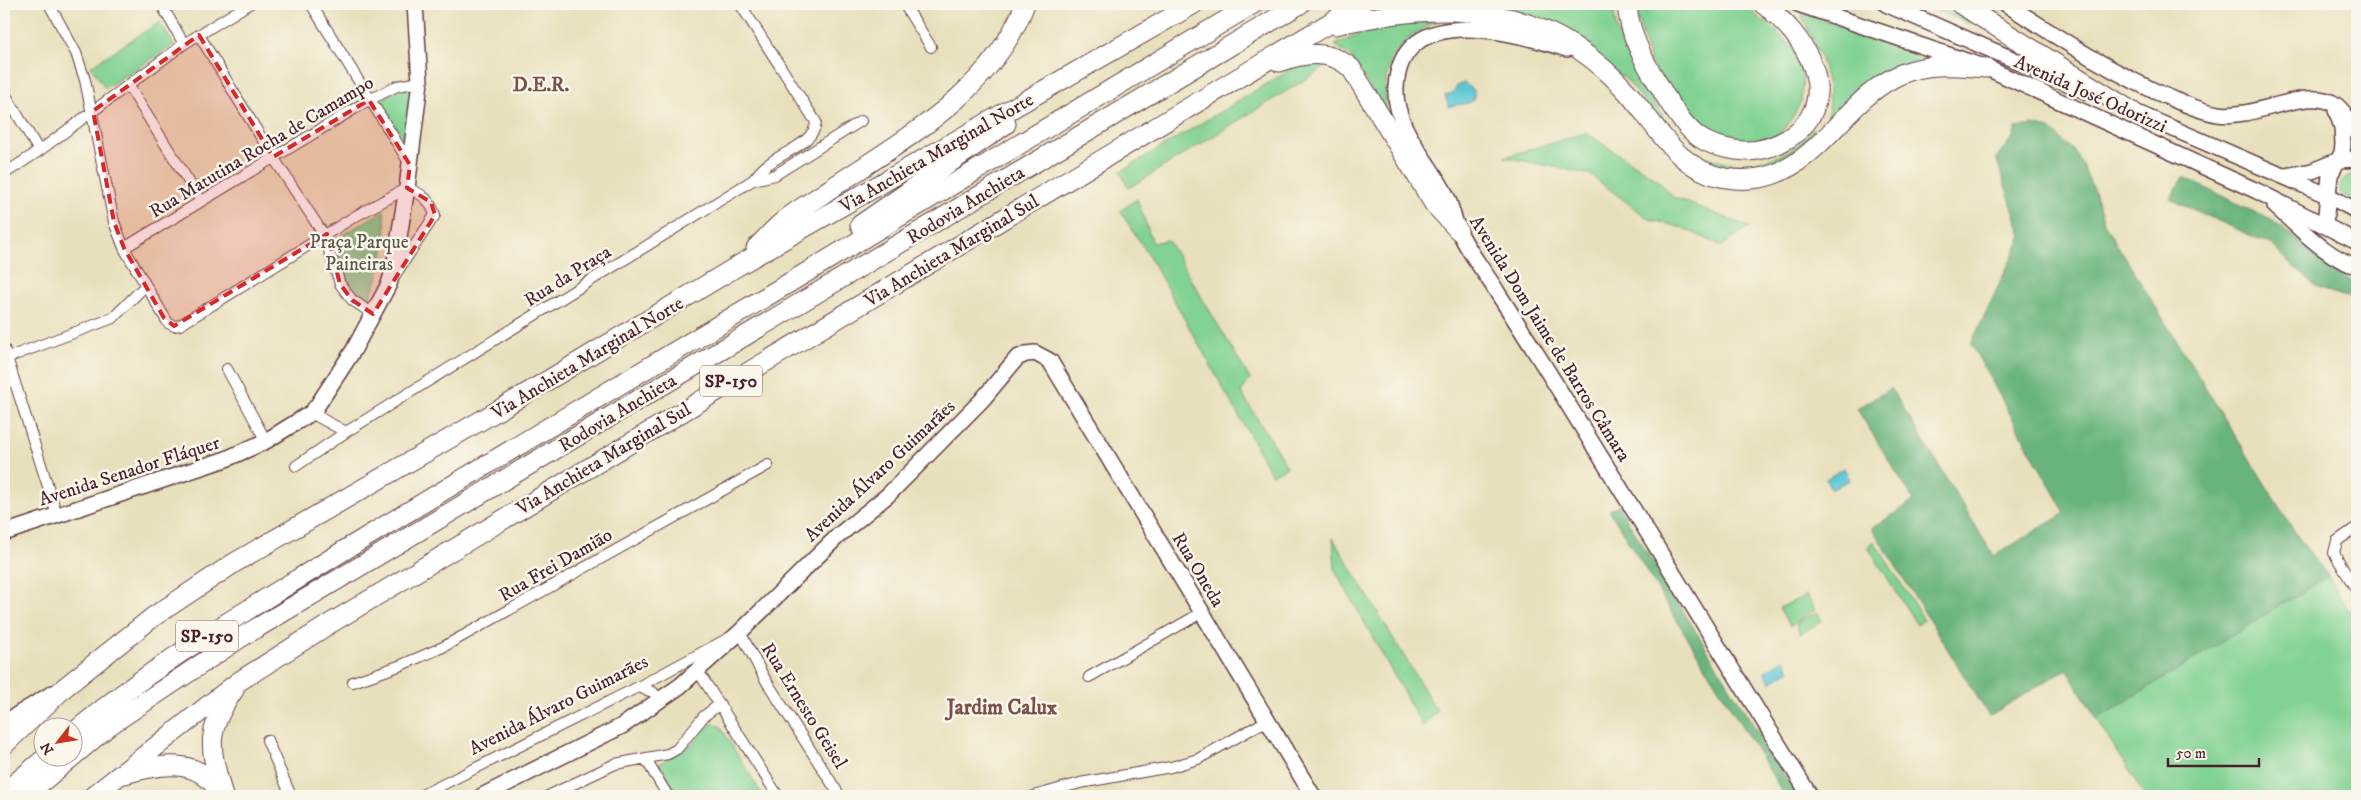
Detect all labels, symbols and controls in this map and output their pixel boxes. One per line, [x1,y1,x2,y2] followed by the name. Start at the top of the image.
[2011,50,2170,138] street label: Avenida José Odorizzi
[146,71,378,223] street label: Rua Matutina Rocha de Camampo
[513,73,569,98] district label: D.E.R.
[835,88,1038,219] street label: Via Anchieta Marginal Norte
[903,161,1029,249] street label: Rodovia Anchieta
[860,190,1043,313] street label: Via Anchieta Marginal Sul
[1464,211,1635,466] street label: Avenida Dom Jaime de Barros Câmara
[309,231,409,276] park label: Praça Parque Paineiras
[520,241,615,312] street label: Rua da Praça
[487,292,688,425] street label: Via Anchieta Marginal Norte
[700,366,762,396] road number: SP-150
[555,369,681,457] street label: Rodovia Anchieta
[798,394,960,547] street label: Avenida Álvaro Guimarães
[512,398,695,521] street label: Via Anchieta Marginal Sul
[36,431,223,513] street label: Avenida Senador Fláquer
[495,524,617,607] street label: Rua Frei Damião
[1167,528,1229,611] street label: Rua Oneda
[176,620,238,652] road number: SP-150
[756,639,852,773] street label: Rua Ernesto Geisel
[464,648,652,761] street label: Avenida Álvaro Guimarães
[945,695,1058,721] district label: Jardim Calux
[32,718,82,768] north arrow
[2168,735,2260,767] scale bar
[37,738,58,758] text: N
[2176,744,2206,763] text: 50 m

